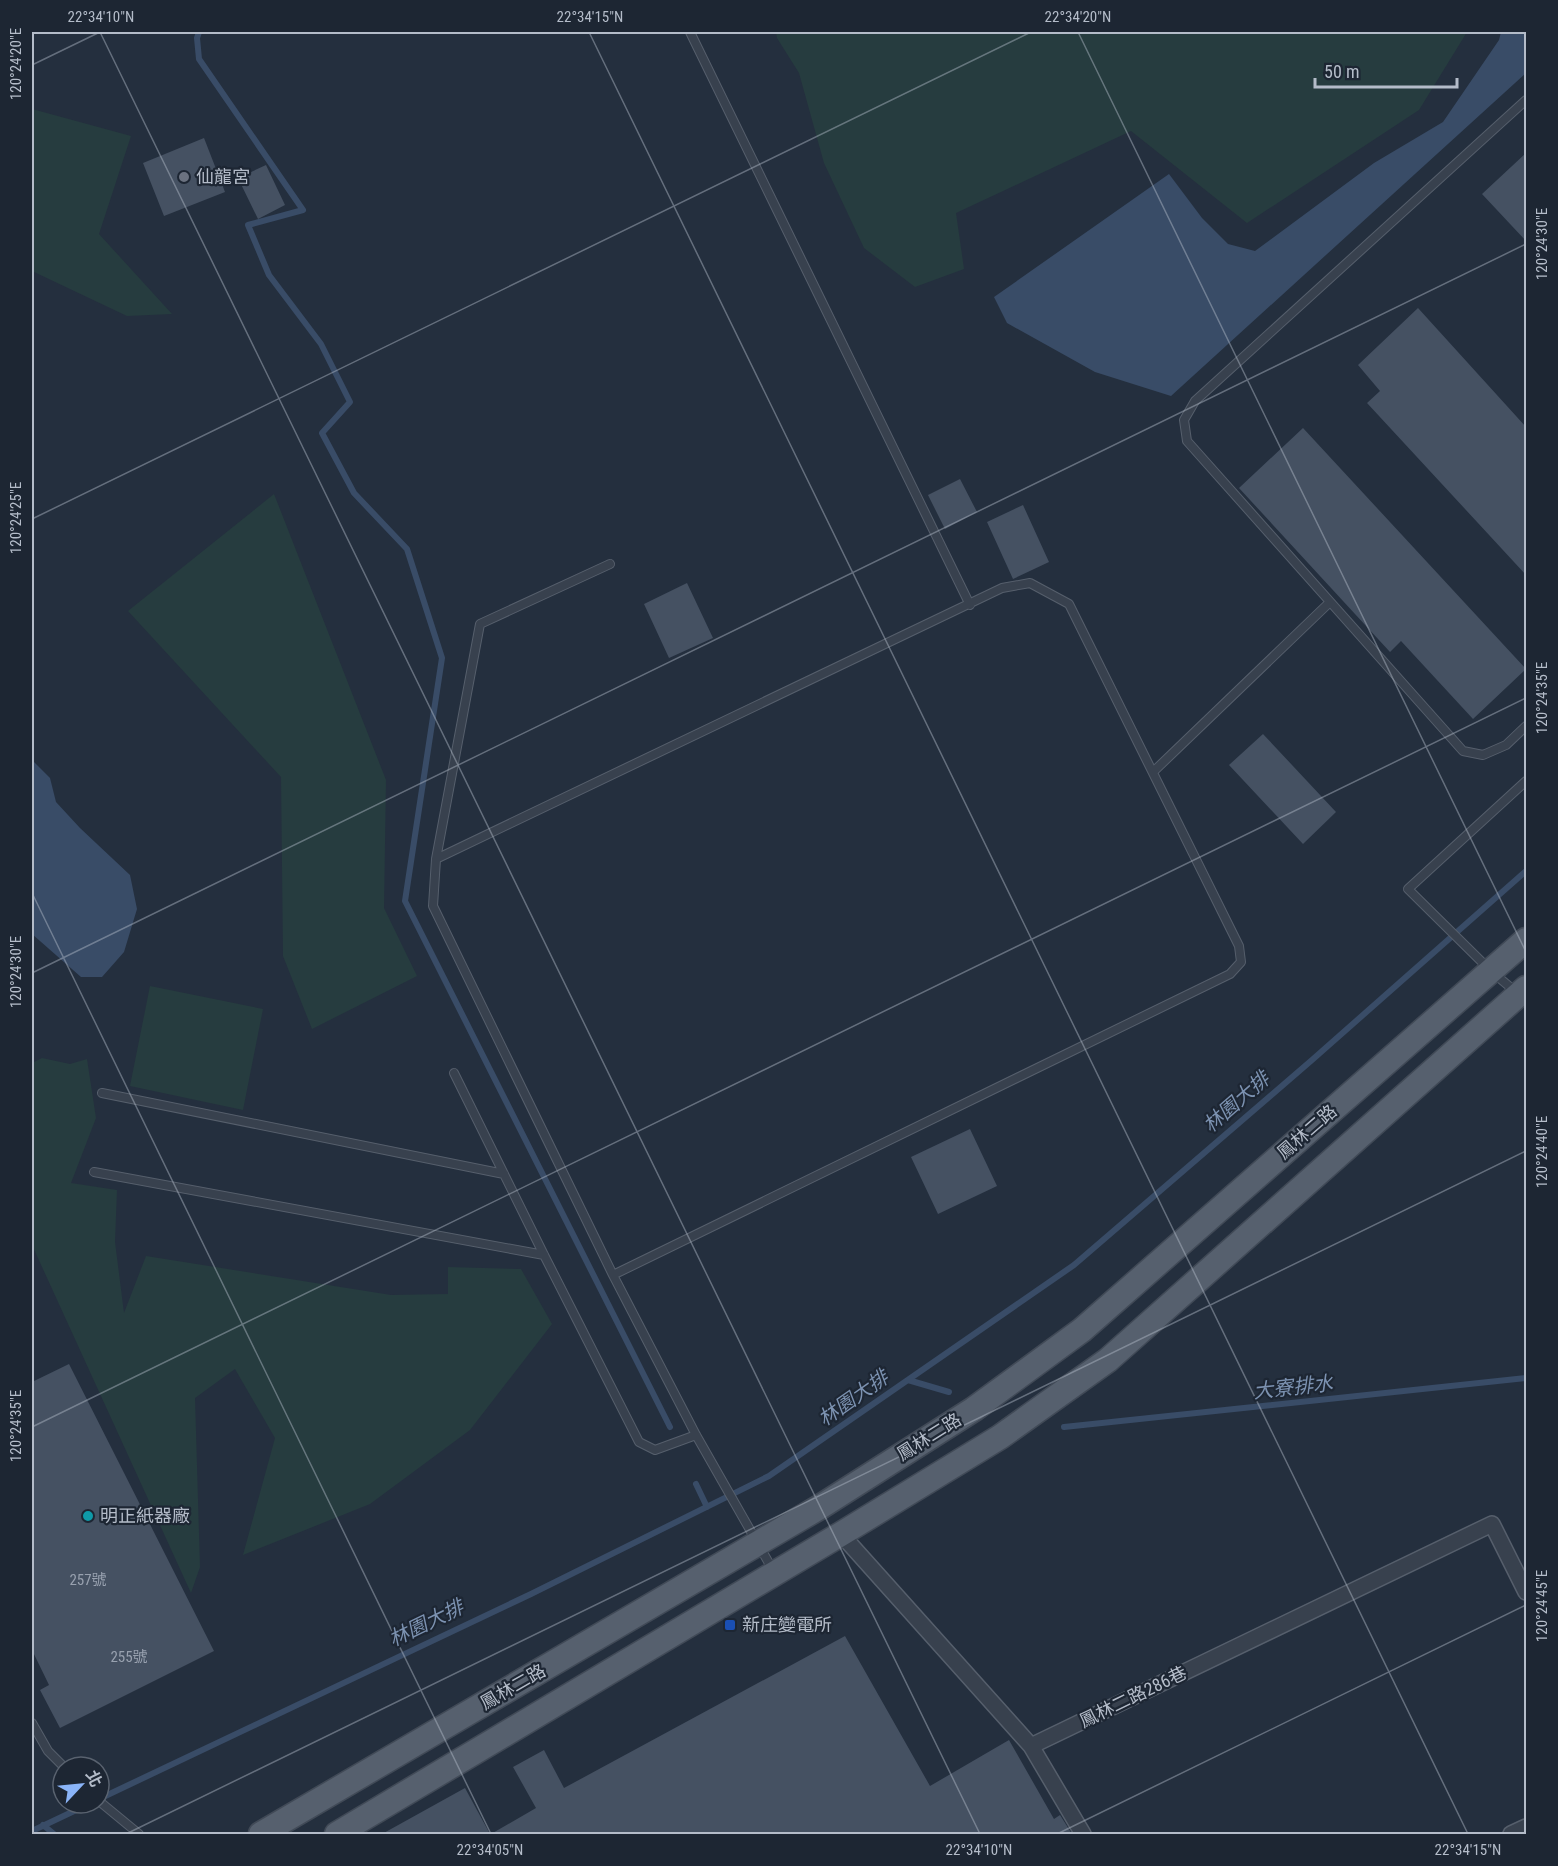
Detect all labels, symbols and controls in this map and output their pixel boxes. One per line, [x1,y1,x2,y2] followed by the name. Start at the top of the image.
[68,8,134,26] text: 22°34'10"N
[557,8,623,26] text: 22°34'15"N
[1045,8,1111,26] text: 22°34'20"N
[7,28,25,100] text: 120°24'20"E
[1315,51,1458,89] scale bar
[1324,61,1359,82] text: 50 m
[196,166,250,187] place label: 仙龍宮
[177,170,191,184] marker: 仙龍宮
[1533,208,1551,280] text: 120°24'30"E
[7,482,25,554] text: 120°24'25"E
[1533,662,1551,734] text: 120°24'35"E
[7,936,25,1008] text: 120°24'30"E
[1198,1065,1276,1137] water label: 林園大排
[1273,1100,1341,1163] street label: 鳳林二路
[1533,1116,1551,1188] text: 120°24'40"E
[813,1364,895,1431] water label: 林園大排
[1252,1371,1335,1403] water label: 大寮排水
[7,1390,25,1462] text: 120°24'35"E
[893,1409,965,1465] street label: 鳳林二路
[100,1505,190,1526] place label: 明正紙器廠
[81,1509,95,1523] marker: 明正紙器廠
[1533,1570,1551,1642] text: 120°24'45"E
[69,1571,107,1589] house number: 257號
[385,1593,470,1651] water label: 林園大排
[742,1614,832,1635] place label: 新庄變電所
[723,1618,737,1632] marker: 新庄變電所
[110,1648,148,1666] house number: 255號
[476,1659,549,1714] street label: 鳳林二路
[1076,1662,1190,1732] street label: 鳳林二路286巷
[51,1755,111,1815] north arrow
[82,1767,106,1790] text: 北
[457,1841,523,1859] text: 22°34'05"N
[946,1841,1012,1859] text: 22°34'10"N
[1435,1841,1501,1859] text: 22°34'15"N

